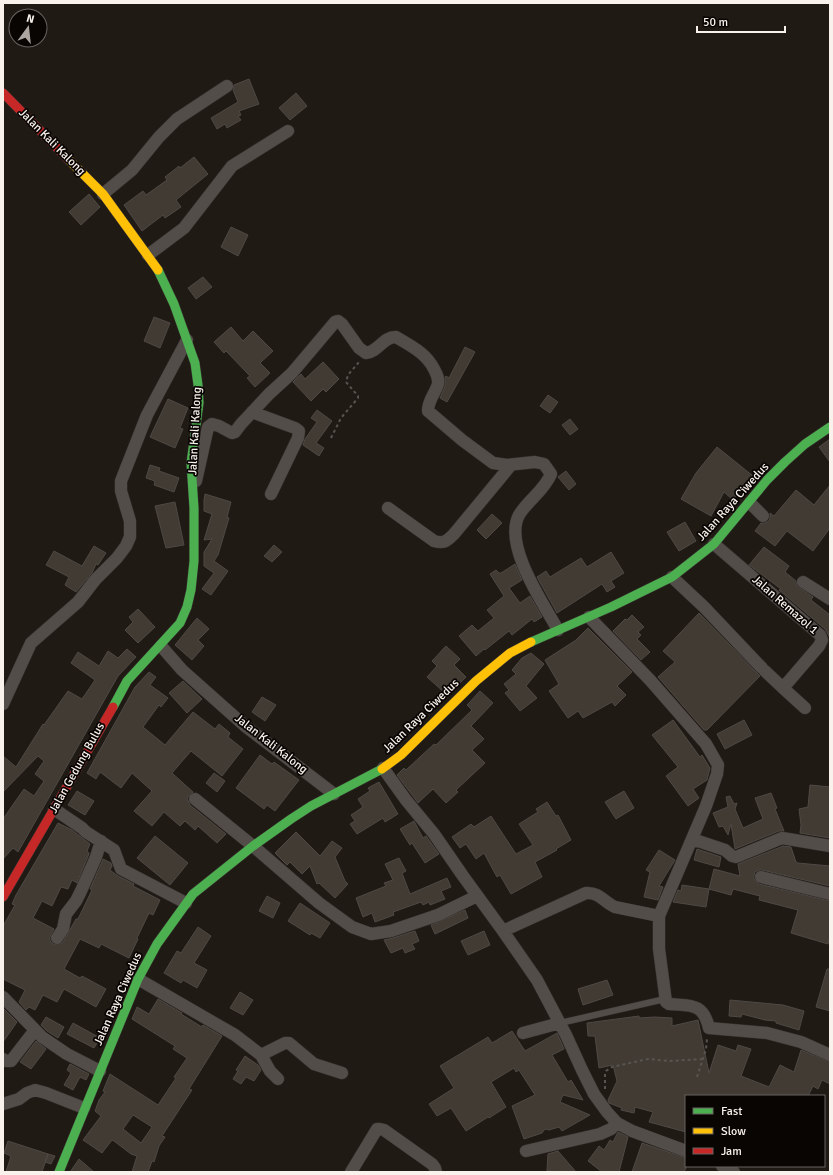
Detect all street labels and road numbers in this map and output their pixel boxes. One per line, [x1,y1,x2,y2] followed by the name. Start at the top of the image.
[15,105,89,179] street label: Jalan Kali Kalong
[185,387,205,475] street label: Jalan Kali Kalong
[694,460,772,544] street label: Jalan Raya Ciwedus
[749,572,821,638] street label: Jalan Remazol 1
[380,676,462,756] street label: Jalan Raya Ciwedus
[232,711,310,777] street label: Jalan Kali Kalong
[46,720,108,816] street label: Jalan Gedung Bulus
[91,950,145,1048] street label: Jalan Raya Ciwedus

